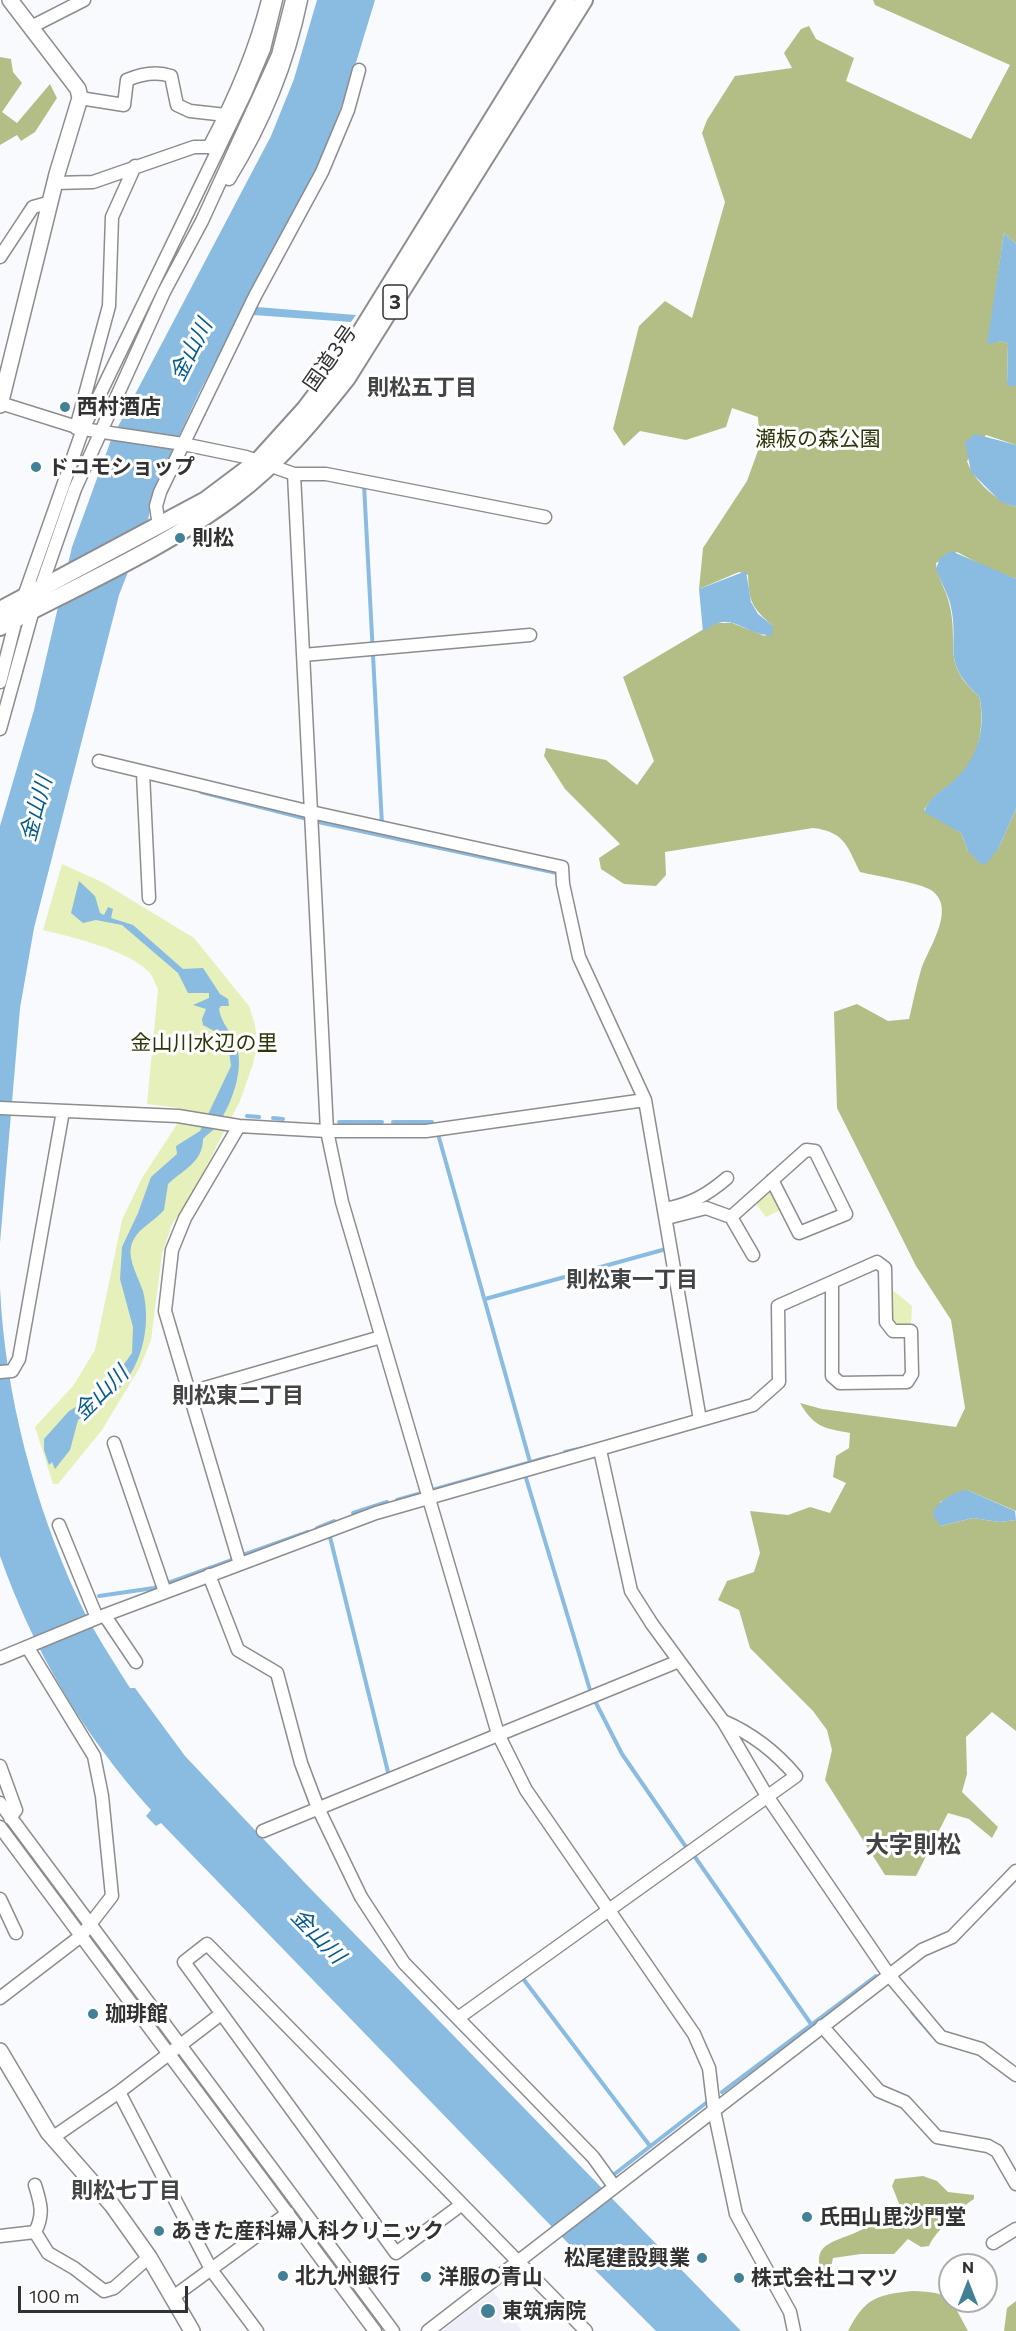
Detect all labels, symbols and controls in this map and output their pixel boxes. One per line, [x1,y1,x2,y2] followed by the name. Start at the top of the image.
[383,285,407,319] road number: 3
[164,315,218,385] water label: 金山川
[298,320,362,396] street label: 国道3号
[367,375,477,401] district label: 則松五丁目
[77,394,161,420] place label: 西村酒店
[58,400,72,414] marker: 西村酒店
[755,426,881,452] park label: 瀬板の森公園
[48,454,195,480] place label: ドコモショップ
[29,460,43,474] marker: ドコモショップ
[192,525,234,551] place label: 則松
[173,531,187,545] marker: 則松
[15,774,57,844] water label: 金山川
[131,1030,277,1056] park label: 金山川水辺の里
[566,1267,698,1293] district label: 則松東一丁目
[68,1360,134,1426] water label: 金山川
[172,1383,304,1409] district label: 則松東二丁目
[865,1831,961,1859] district label: 大字則松
[286,1903,350,1969] water label: 金山川
[105,2001,168,2027] place label: 珈琲館
[86,2007,100,2021] marker: 珈琲館
[71,2178,181,2204] district label: 則松七丁目
[819,2204,966,2230] place label: 氏田山毘沙門堂
[800,2210,814,2224] marker: 氏田山毘沙門堂
[171,2218,444,2244] place label: あきた産科婦人科クリニック
[152,2224,166,2238] marker: あきた産科婦人科クリニック
[564,2245,690,2271] place label: 松尾建設興業
[695,2251,709,2265] marker: 松尾建設興業
[938,2253,998,2313] north arrow
[962,2257,974,2276] text: N
[295,2263,400,2289] place label: 北九州銀行
[438,2264,543,2290] place label: 洋服の青山
[751,2265,898,2291] place label: 株式会社コマツ
[276,2269,290,2283] marker: 北九州銀行
[419,2270,433,2284] marker: 洋服の青山
[732,2271,746,2285] marker: 株式会社コマツ
[21,2274,190,2312] scale bar
[29,2285,79,2307] text: 100 m
[502,2298,586,2324] place label: 東筑病院
[479,2302,497,2320] marker: 東筑病院

